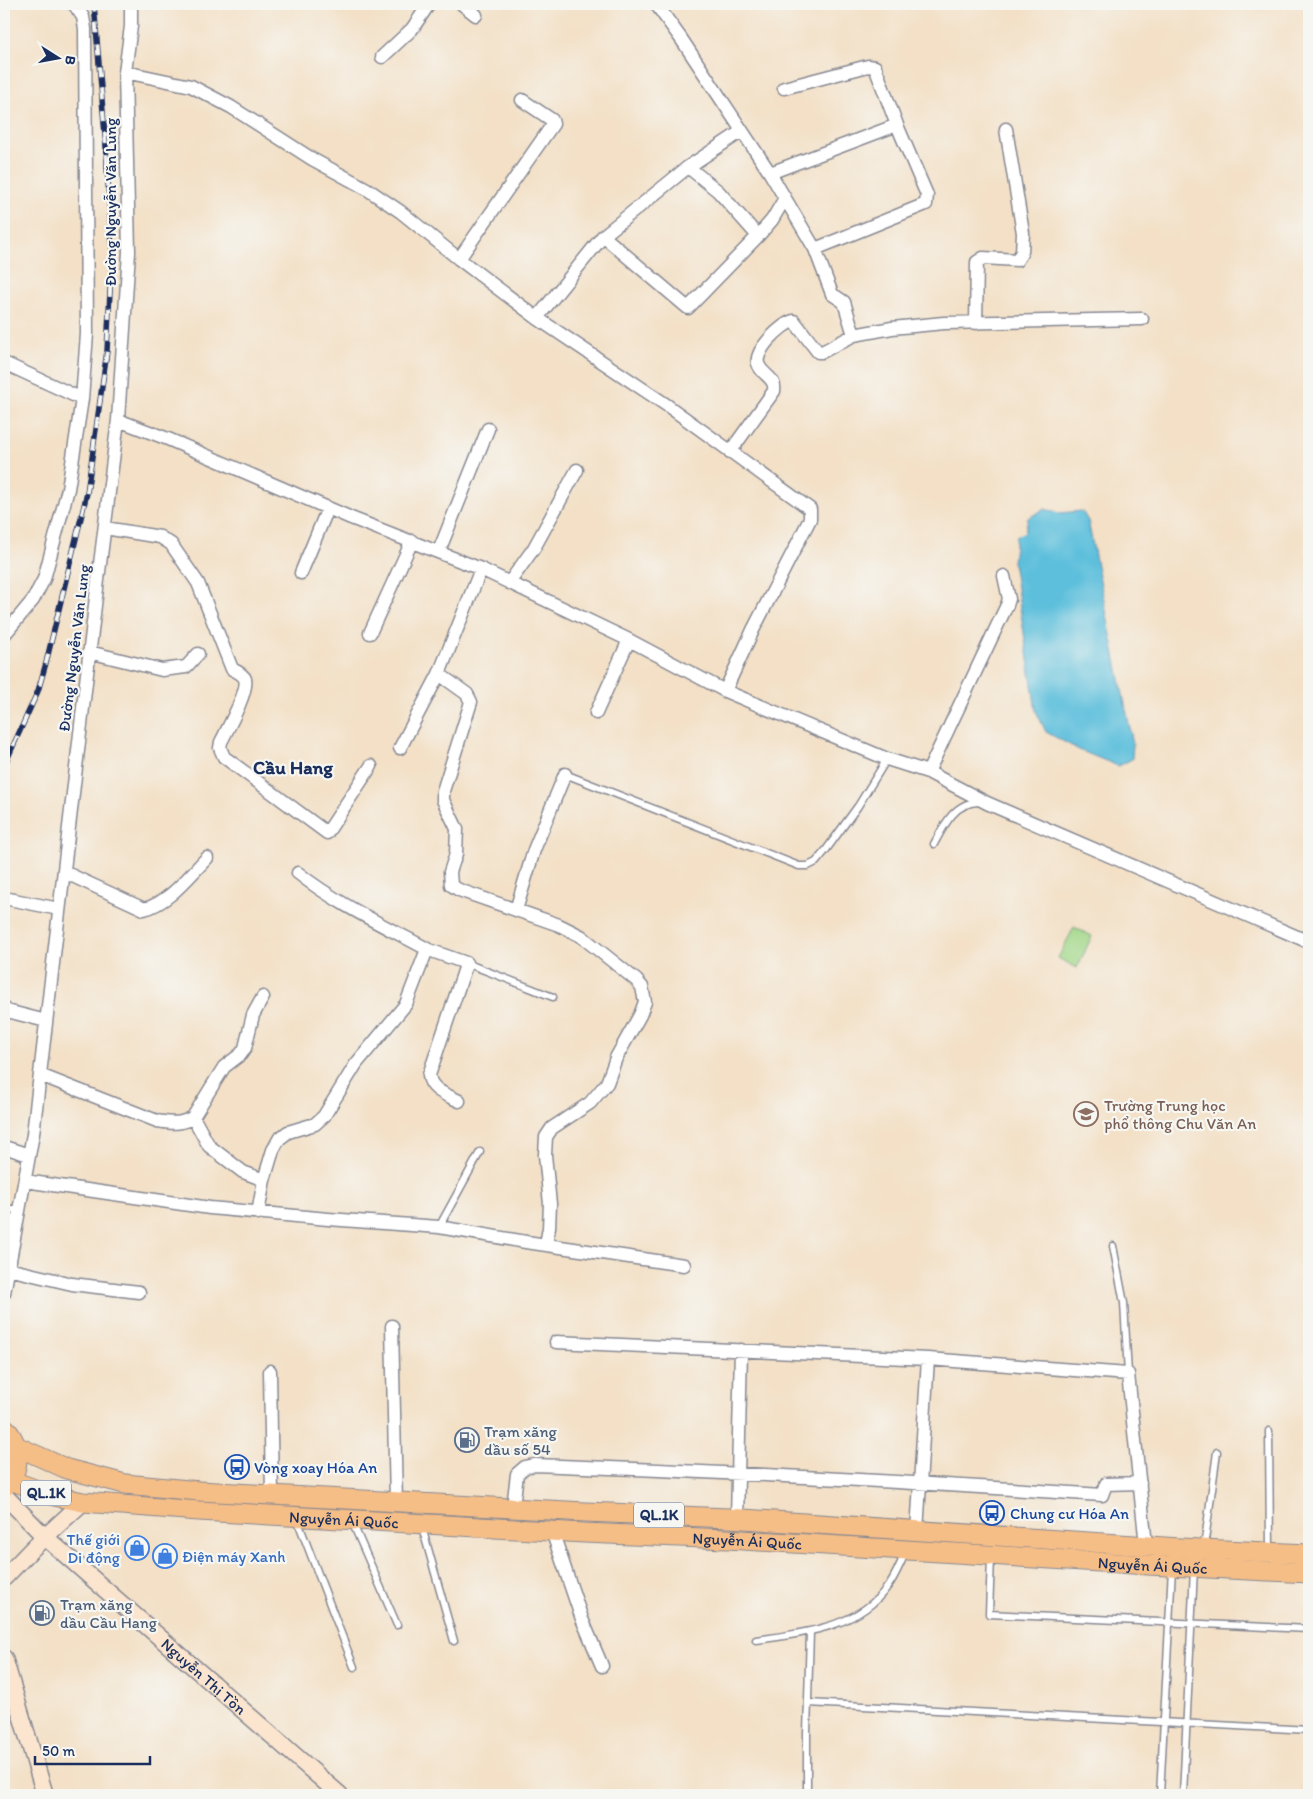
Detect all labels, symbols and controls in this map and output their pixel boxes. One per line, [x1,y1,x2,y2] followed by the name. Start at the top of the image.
[32,32,82,82] north arrow
[61,54,79,66] text: B
[101,117,120,286] street label: Đường Nguyễn Văn Lung
[54,563,94,733] street label: Đường Nguyễn Văn Lung
[253,756,333,779] district label: Cầu Hang
[1104,1096,1256,1133] place label: Trường Trung học phổ thông Chu Văn An
[1073,1101,1099,1127] school or university icon: Trường Trung học phổ thông Chu Văn An
[484,1422,558,1459] place label: Trạm xăng dầu số 54
[454,1427,480,1453] fuel station icon: Trạm xăng dầu số 54
[224,1454,250,1480] bus stop icon: Vòng xoay Hóa An
[254,1458,377,1477] place label: Vòng xoay Hóa An
[21,1480,71,1506] road number: QL.1K
[979,1500,1005,1526] bus stop icon: Chung cư Hóa An
[634,1502,684,1528] road number: QL.1K
[1010,1504,1129,1523] place label: Chung cư Hóa An
[289,1507,399,1532] street label: Nguyễn Ái Quốc
[692,1528,803,1553] street label: Nguyễn Ái Quốc
[67,1530,121,1567] place label: Thế giới Di động
[124,1535,150,1561] shop icon: Thế giới Di động
[152,1543,178,1569] shop icon: Điện máy Xanh
[182,1547,285,1566] place label: Điện máy Xanh
[1097,1552,1208,1577] street label: Nguyễn Ái Quốc
[60,1595,158,1632] place label: Trạm xăng dầu Cầu Hang
[29,1600,55,1626] fuel station icon: Trạm xăng dầu Cầu Hang
[158,1634,251,1718] street label: Nguyễn Thị Tồn
[35,1734,150,1766] scale bar
[42,1742,75,1760] text: 50 m

